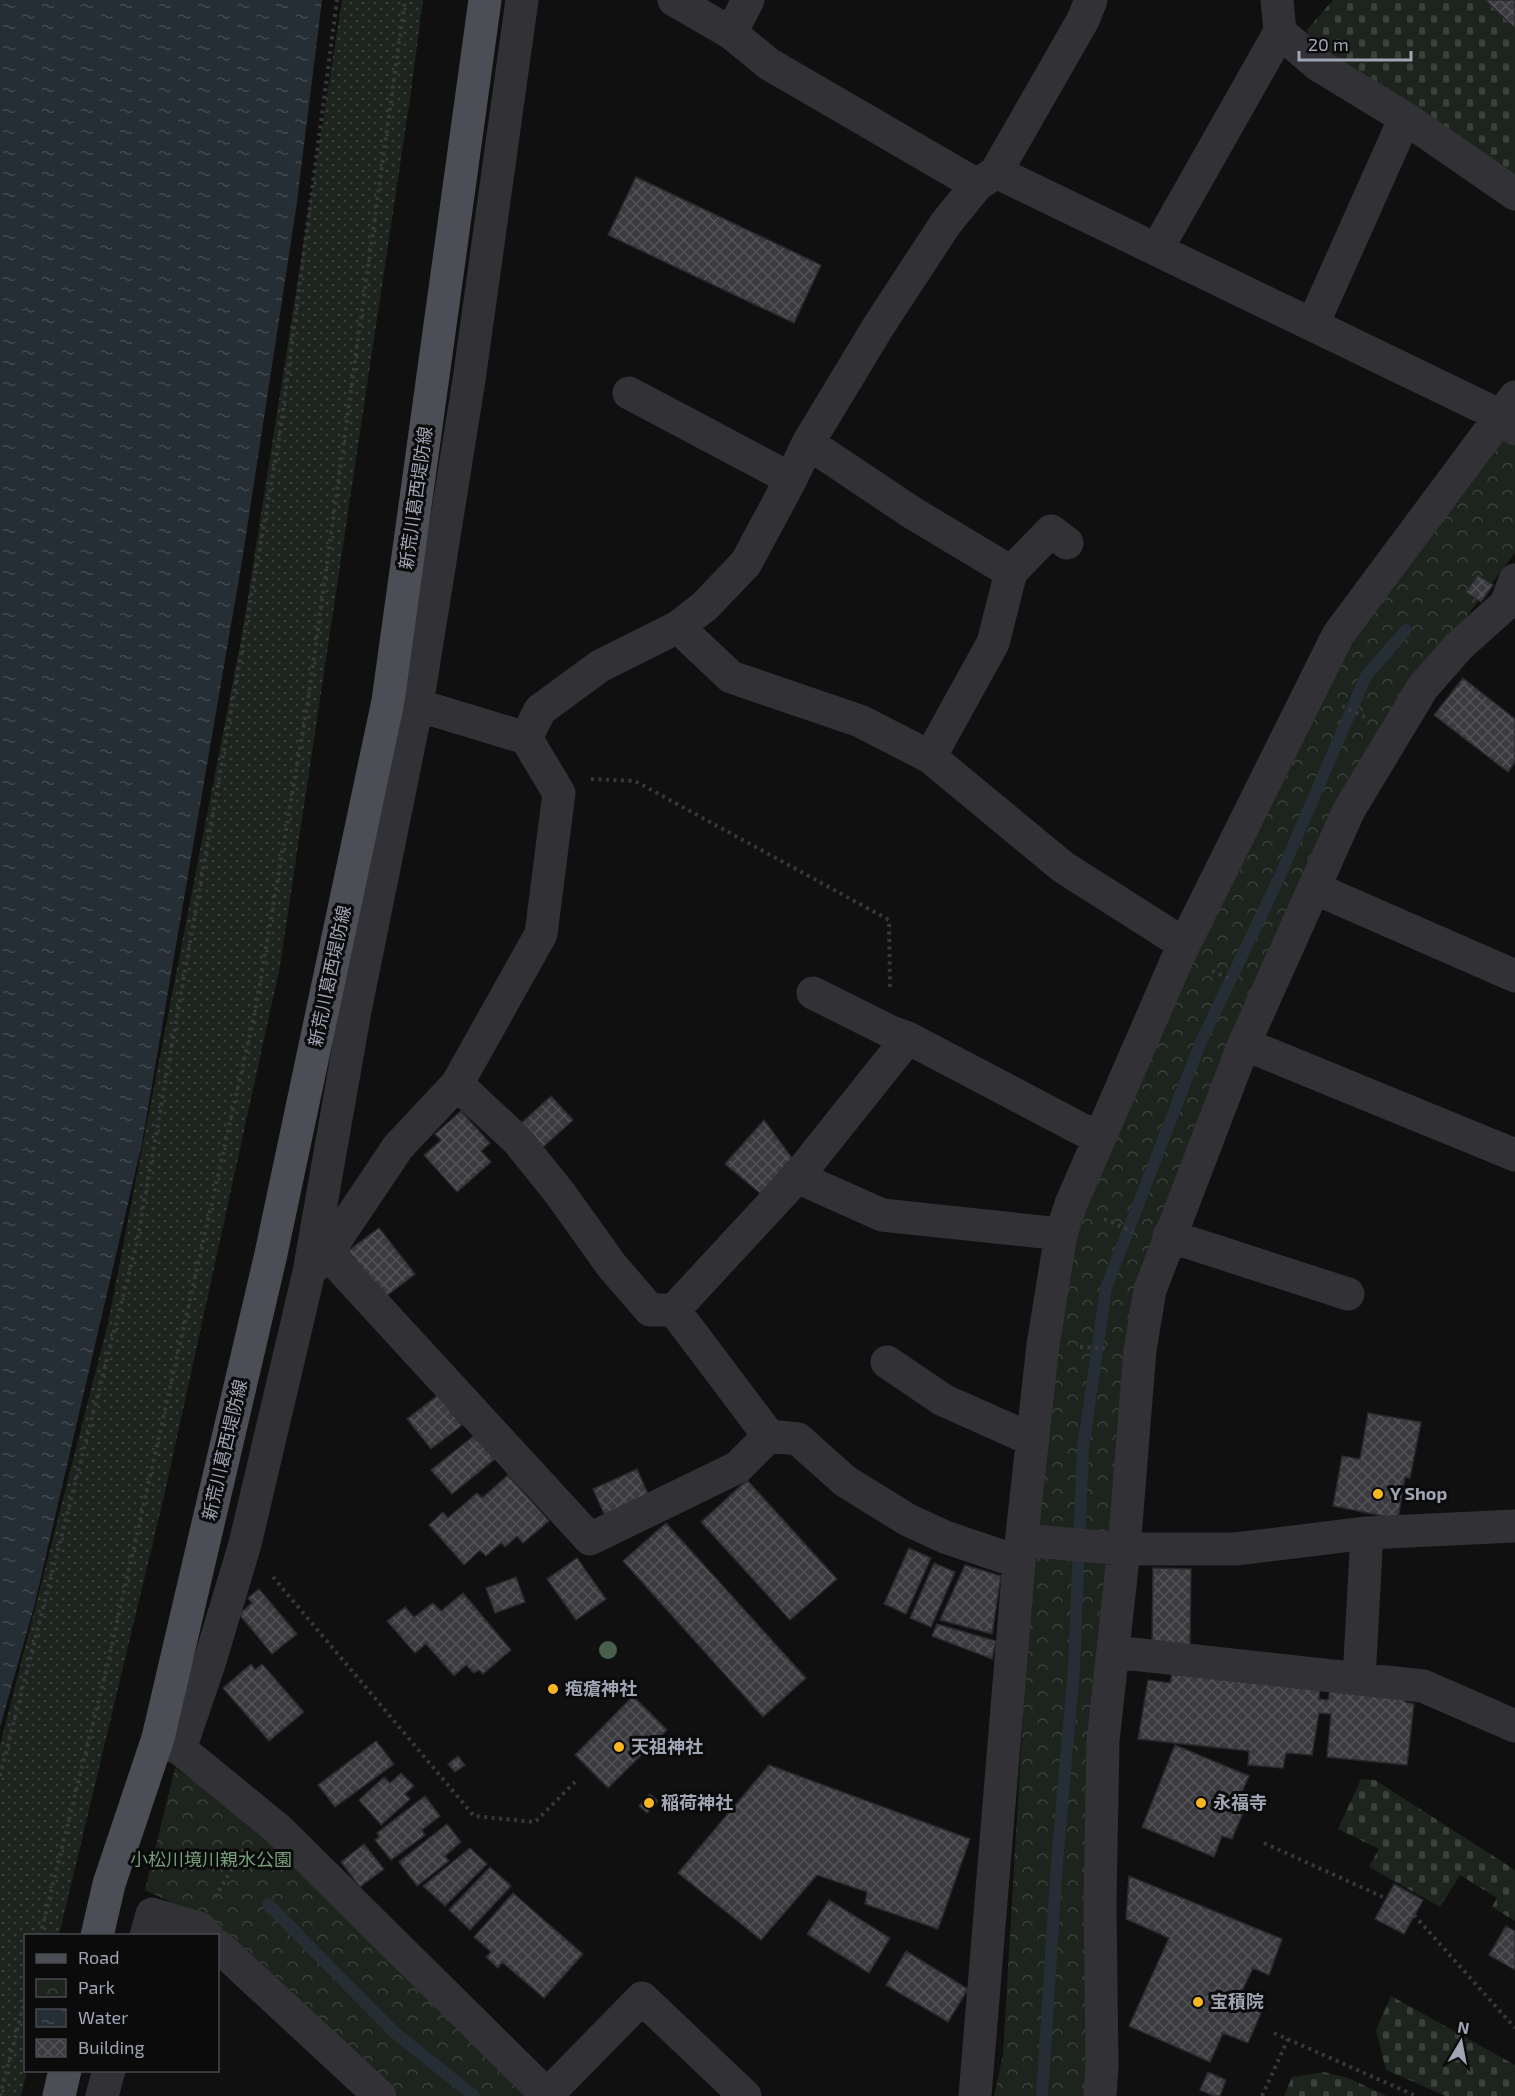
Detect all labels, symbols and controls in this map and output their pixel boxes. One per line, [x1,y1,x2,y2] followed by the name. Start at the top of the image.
[1299,24,1412,62] scale bar
[1308,33,1349,55] text: 20 m
[394,425,436,571] street label: 新荒川葛西堤防線
[303,903,355,1049] street label: 新荒川葛西堤防線
[197,1377,251,1522] street label: 新荒川葛西堤防線
[1390,1482,1447,1504] place label: Y Shop
[1371,1487,1385,1501] marker: Y Shop
[565,1677,637,1699] place label: 疱瘡神社
[546,1682,560,1696] marker: 疱瘡神社
[631,1735,703,1757] place label: 天祖神社
[612,1740,626,1754] marker: 天祖神社
[661,1791,733,1813] place label: 稲荷神社
[1213,1791,1267,1813] place label: 永福寺
[642,1796,656,1810] marker: 稲荷神社
[1194,1796,1208,1810] marker: 永福寺
[130,1848,292,1870] park label: 小松川境川親水公園
[24,1934,219,2072] legend
[78,1946,119,1968] text: Road
[78,1976,115,1998] text: Park
[1210,1990,1264,2012] place label: 宝積院
[1191,1995,1205,2009] marker: 宝積院
[78,2006,128,2028] text: Water
[1431,2012,1491,2072] north arrow
[1456,2016,1471,2037] text: N
[78,2036,145,2058] text: Building

